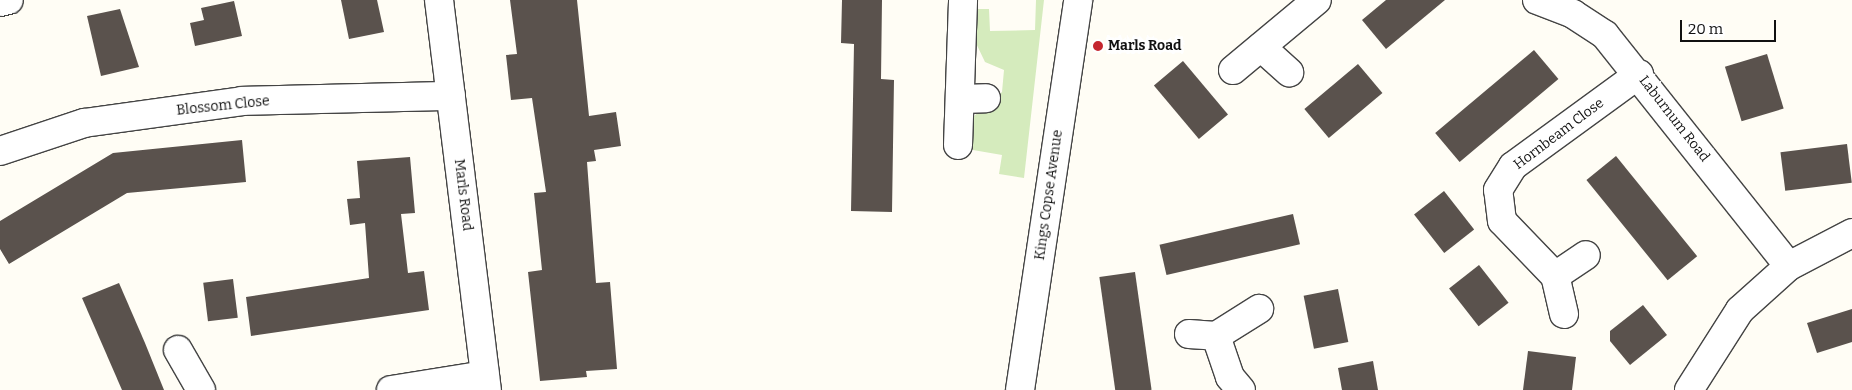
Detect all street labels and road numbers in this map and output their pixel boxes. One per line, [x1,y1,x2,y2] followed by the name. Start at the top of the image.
[1635,73,1713,165] street label: Laburnum Road
[176,93,270,119] street label: Blossom Close
[1511,95,1607,173] street label: Hornbeam Close
[1032,129,1066,261] street label: Kings Copse Avenue
[450,158,476,232] street label: Marls Road

